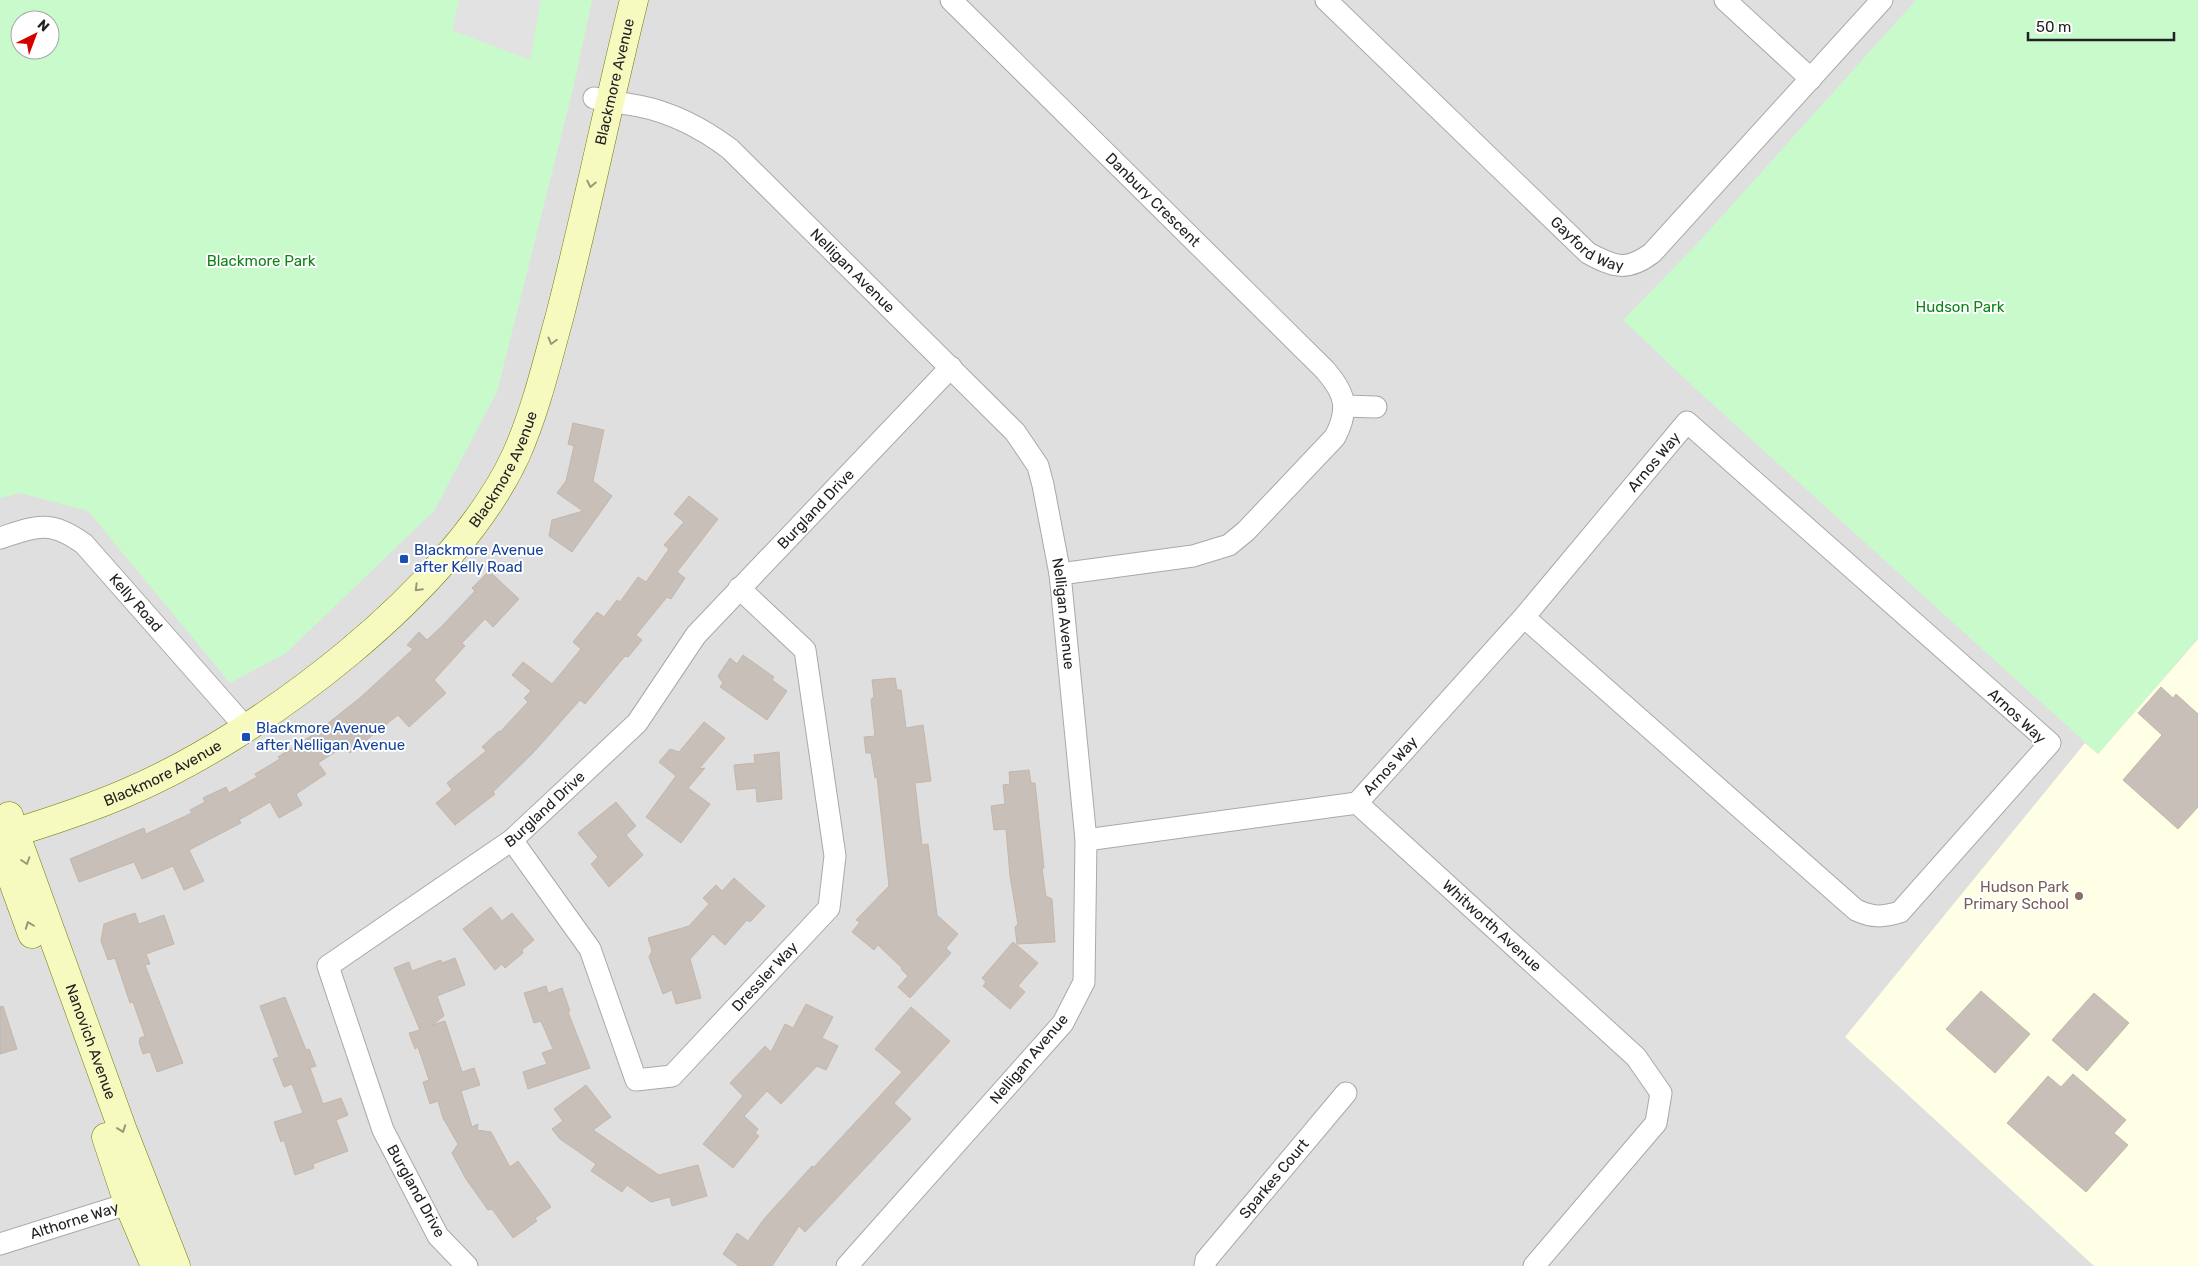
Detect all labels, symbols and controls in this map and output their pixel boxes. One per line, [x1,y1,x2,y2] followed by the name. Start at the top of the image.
[10,10,60,60] north arrow
[2028,10,2174,42] scale bar
[34,16,53,35] text: N
[591,16,638,147] street label: Blackmore Avenue
[2036,18,2071,36] text: 50 m
[1102,149,1204,251] street label: Danbury Crescent
[586,179,597,188] one-way arrow
[1547,213,1624,275] street label: Gayford Way
[807,225,899,317] street label: Nelligan Avenue
[207,252,316,270] park label: Blackmore Park
[1916,298,2005,316] park label: Hudson Park
[548,337,558,345] one-way arrow
[465,409,541,531] street label: Blackmore Avenue
[1624,428,1684,496] street label: Arnos Way
[774,466,858,553] street label: Burgland Drive
[414,541,544,576] place label: Blackmore Avenue after Kelly Road
[398,553,410,565] marker: Blackmore Avenue after Kelly Road
[1048,556,1078,670] street label: Nelligan Avenue
[105,570,166,636] street label: Kelly Road
[415,582,424,591] one-way arrow
[1984,685,2050,747] street label: Arnos Way
[256,719,405,754] place label: Blackmore Avenue after Nelligan Avenue
[240,731,252,743] marker: Blackmore Avenue after Nelligan Avenue
[1359,733,1421,799] street label: Arnos Way
[101,736,225,810] street label: Blackmore Avenue
[501,767,589,851] street label: Burgland Drive
[21,857,31,865] one-way arrow
[1439,876,1545,975] street label: Whitworth Avenue
[1964,878,2069,913] place label: Hudson Park Primary School
[2073,890,2085,902] marker: Hudson Park Primary School
[24,921,35,930] one-way arrow
[728,938,802,1015] street label: Dressler Way
[62,982,120,1102] street label: Nanovich Avenue
[986,1010,1072,1108] street label: Nelligan Avenue
[116,1125,126,1133] one-way arrow
[1235,1135,1313,1222] street label: Sparkes Court
[383,1141,449,1241] street label: Burgland Drive
[28,1198,121,1243] street label: Althorne Way

